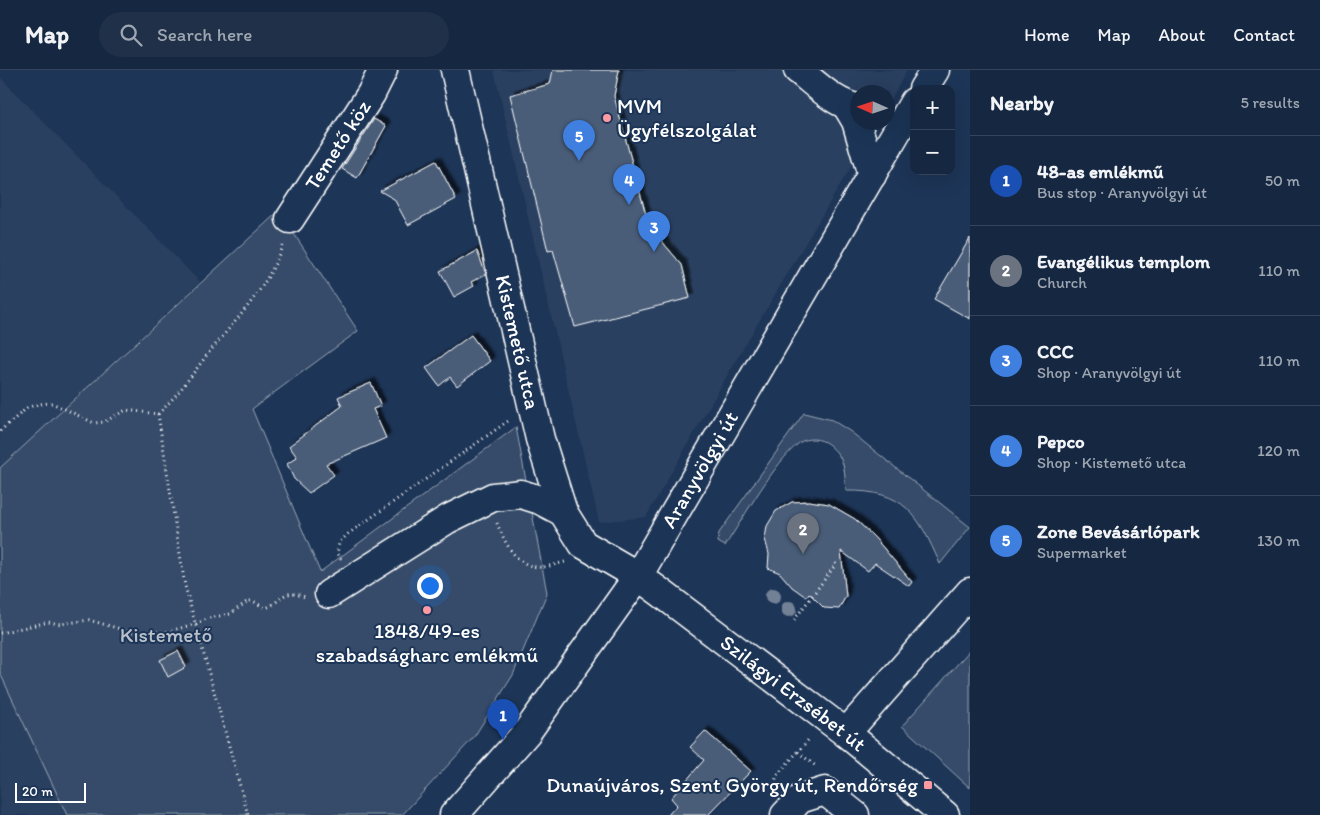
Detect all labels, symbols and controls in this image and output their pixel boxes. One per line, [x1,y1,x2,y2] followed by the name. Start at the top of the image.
[99,12,449,57] search box
[25,20,69,49] text: Map
[117,21,145,49] icon: search
[157,23,252,46] text: Search here
[1024,24,1070,46] text: Home
[1098,24,1131,46] text: Map
[1159,24,1205,46] text: About
[1233,24,1295,46] text: Contact
[850,85,895,130] north arrow
[910,85,955,175] map controls
[910,85,955,130] button: +
[990,90,1054,115] text: Nearby
[617,93,757,142] place label: MVM Ügyfélszolgálat
[1240,93,1300,112] text: 5 results
[299,95,376,195] street label: Temető köz
[601,112,613,124] marker: MVM Ügyfélszolgálat
[563,120,595,161] pin: 5
[910,130,955,175] button: −
[1037,160,1163,183] text: 48-as emlékmű
[613,164,645,205] pin: 4
[1002,171,1010,190] text: 1
[1265,171,1300,190] text: 50 m
[1037,183,1207,202] text: Bus stop · Aranyvölgyi út
[638,211,670,252] pin: 3
[1037,250,1210,273] text: Evangélikus templom
[1002,261,1010,280] text: 2
[1258,261,1300,280] text: 110 m
[491,272,546,411] street label: Kistemető utca
[1037,273,1087,292] text: Church
[1037,340,1074,363] text: CCC
[1002,351,1010,370] text: 3
[1258,351,1300,370] text: 110 m
[1037,363,1181,382] text: Shop · Aranyvölgyi út
[656,407,743,532] street label: Aranyvölgyi út
[1037,430,1085,453] text: Pepco
[1001,441,1011,460] text: 4
[1257,441,1300,460] text: 120 m
[1037,453,1186,472] text: Shop · Kistemető utca
[787,513,819,554] pin: 2
[1037,520,1200,543] text: Zone Bevásárlópark
[1002,531,1010,550] text: 5
[1257,531,1300,550] text: 130 m
[1037,543,1127,562] text: Supermarket
[417,573,443,599] your location
[421,604,433,616] marker: 1848/49-es szabadságharc emlékmű
[316,618,539,667] place label: 1848/49-es szabadságharc emlékmű
[120,622,212,647] park label: Kistemető
[716,629,871,756] street label: Szilágyi Erzsébet út
[487,699,519,740] pin: 1
[546,772,918,797] place label: Dunaújváros, Szent György út, Rendőrség
[922,779,934,791] marker: Dunaújváros, Szent György út, Rendőrség
[15,780,86,803] scale bar
[22,783,53,800] text: 20 m

